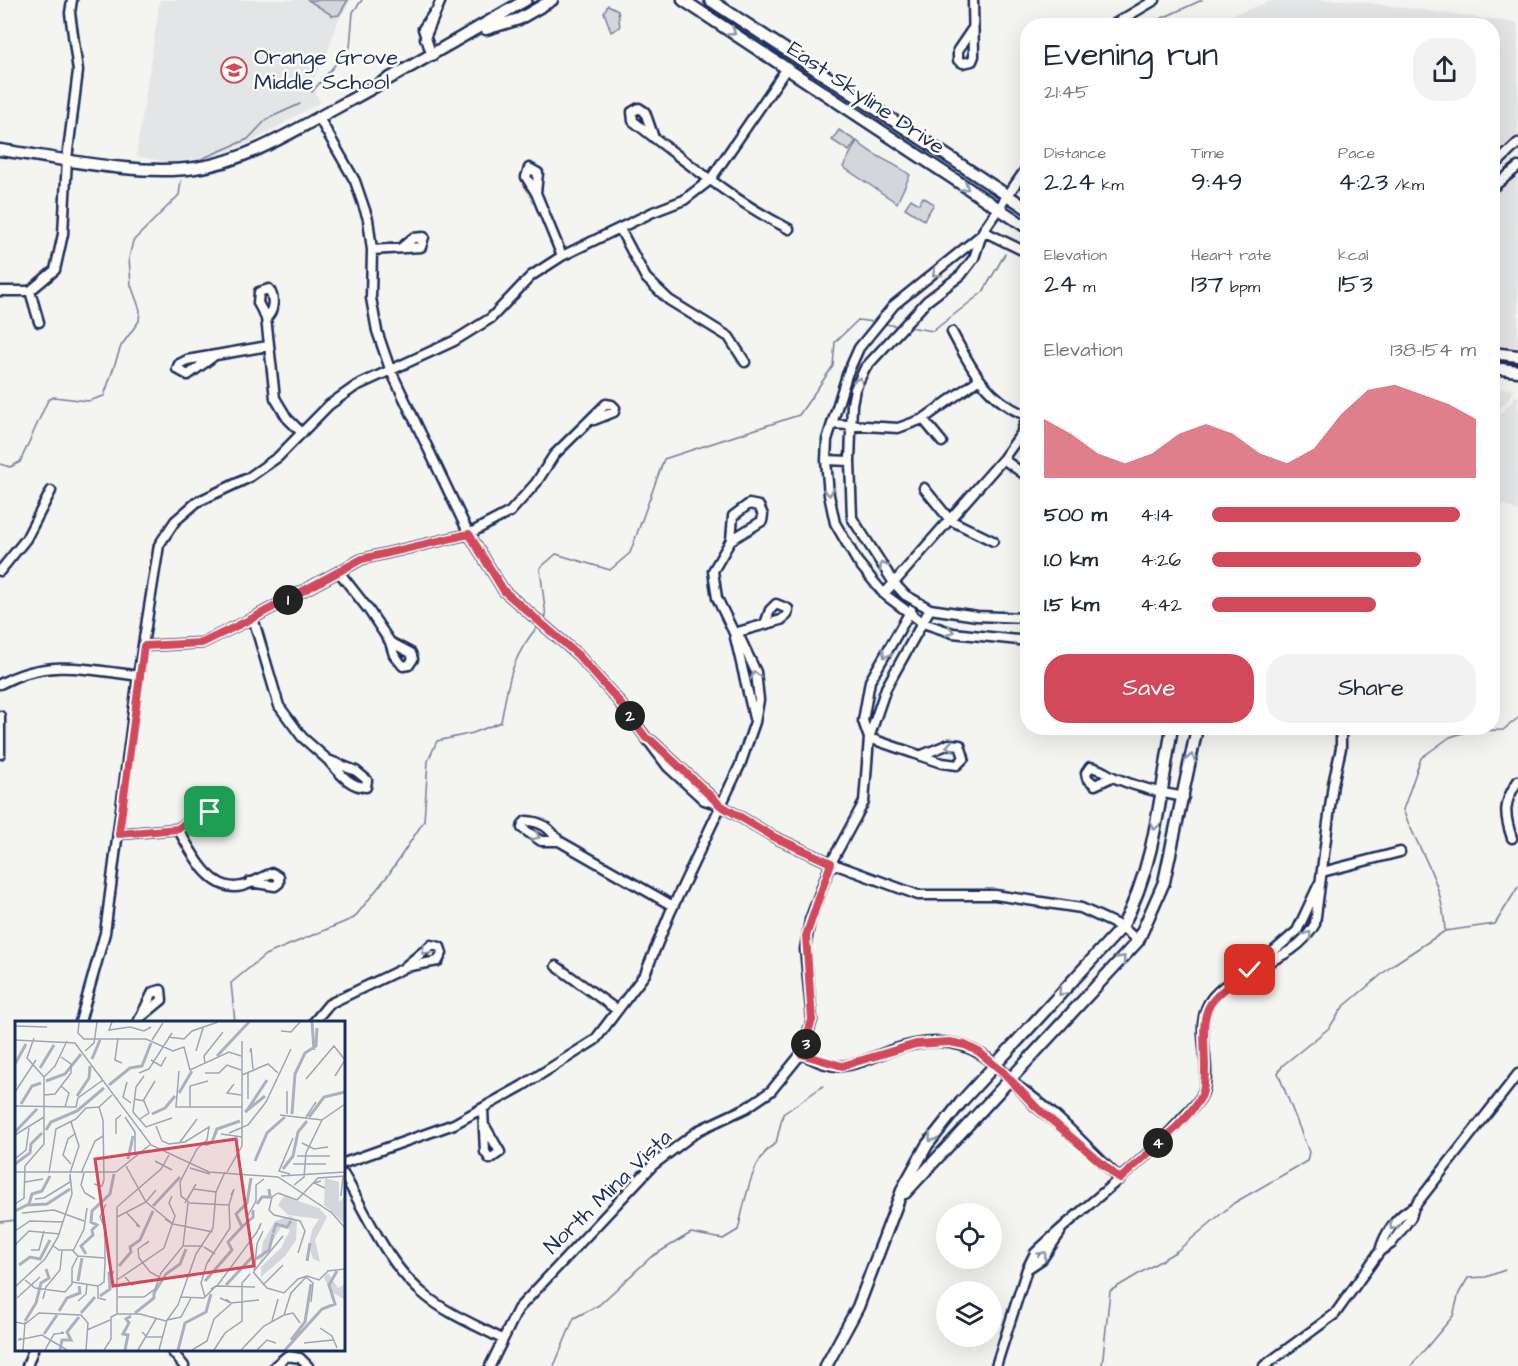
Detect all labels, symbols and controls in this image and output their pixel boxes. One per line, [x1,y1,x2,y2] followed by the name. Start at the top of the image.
[725,25,736,36] one-way arrow
[1044,32,1218,78] text: Evening run
[780,34,951,163] street label: East Skyline Drive
[1413,38,1476,101] button: share
[254,42,398,98] place label: Orange Grove Middle School
[219,55,249,85] school or university icon: Orange Grove Middle School
[1044,78,1089,106] text: 21:45
[1044,142,1106,164] text: Distance
[1191,142,1225,164] text: Time
[1338,142,1375,164] text: Pace
[1044,164,1095,200] text: 2.24
[1191,164,1243,200] text: 9:49
[1338,164,1388,200] text: 4:23
[1095,174,1124,196] text: km
[1388,174,1424,196] text: /km
[958,179,969,190] one-way arrow
[1044,244,1107,266] text: Elevation
[1191,244,1271,266] text: Heart rate
[1338,244,1369,266] text: kcal
[932,266,943,277] one-way arrow
[1044,266,1077,302] text: 24
[1191,266,1224,302] text: 137
[1338,266,1373,302] text: 153
[1077,276,1095,298] text: m
[1224,276,1260,298] text: bpm
[1044,336,1123,364] text: Elevation
[1390,336,1476,364] text: 138–154 m
[852,377,864,388] one-way arrow
[823,487,835,497] one-way arrow
[1044,501,1107,529] text: 500 m
[1140,501,1173,529] text: 4:14
[1044,546,1098,574] text: 1.0 km
[1140,546,1181,574] text: 4:26
[878,562,890,572] one-way arrow
[273,585,303,615] pin: 1
[287,589,289,611] text: 1
[1044,591,1099,619] text: 1.5 km
[1140,591,1182,619] text: 4:42
[945,624,955,637] one-way arrow
[882,648,893,658] one-way arrow
[1044,654,1254,723] button: Save
[1266,654,1476,723] button: Share
[749,670,762,680] one-way arrow
[615,701,645,731] pin: 2
[625,705,635,727] text: 2
[945,740,955,752] one-way arrow
[1184,753,1197,763] one-way arrow
[184,786,235,837] pin
[193,795,226,828] icon: arrive
[1149,822,1161,831] one-way arrow
[530,829,541,841] one-way arrow
[1300,931,1311,942] one-way arrow
[421,944,432,955] one-way arrow
[1224,944,1275,995] pin
[1233,953,1266,986] icon: check
[1115,955,1126,966] one-way arrow
[1058,986,1069,996] one-way arrow
[15,1021,345,1351] inset map
[791,1029,821,1059] pin: 3
[802,1033,810,1055] text: 3
[537,1123,679,1261] street label: North Mina Vista
[1143,1128,1173,1158] pin: 4
[928,1131,939,1142] one-way arrow
[1153,1132,1163,1154] text: 4
[936,1203,1002,1347] map controls
[936,1203,1002,1269] button: locate
[1389,1219,1400,1230] one-way arrow
[1035,1251,1046,1262] one-way arrow
[936,1281,1002,1347] button: layers

